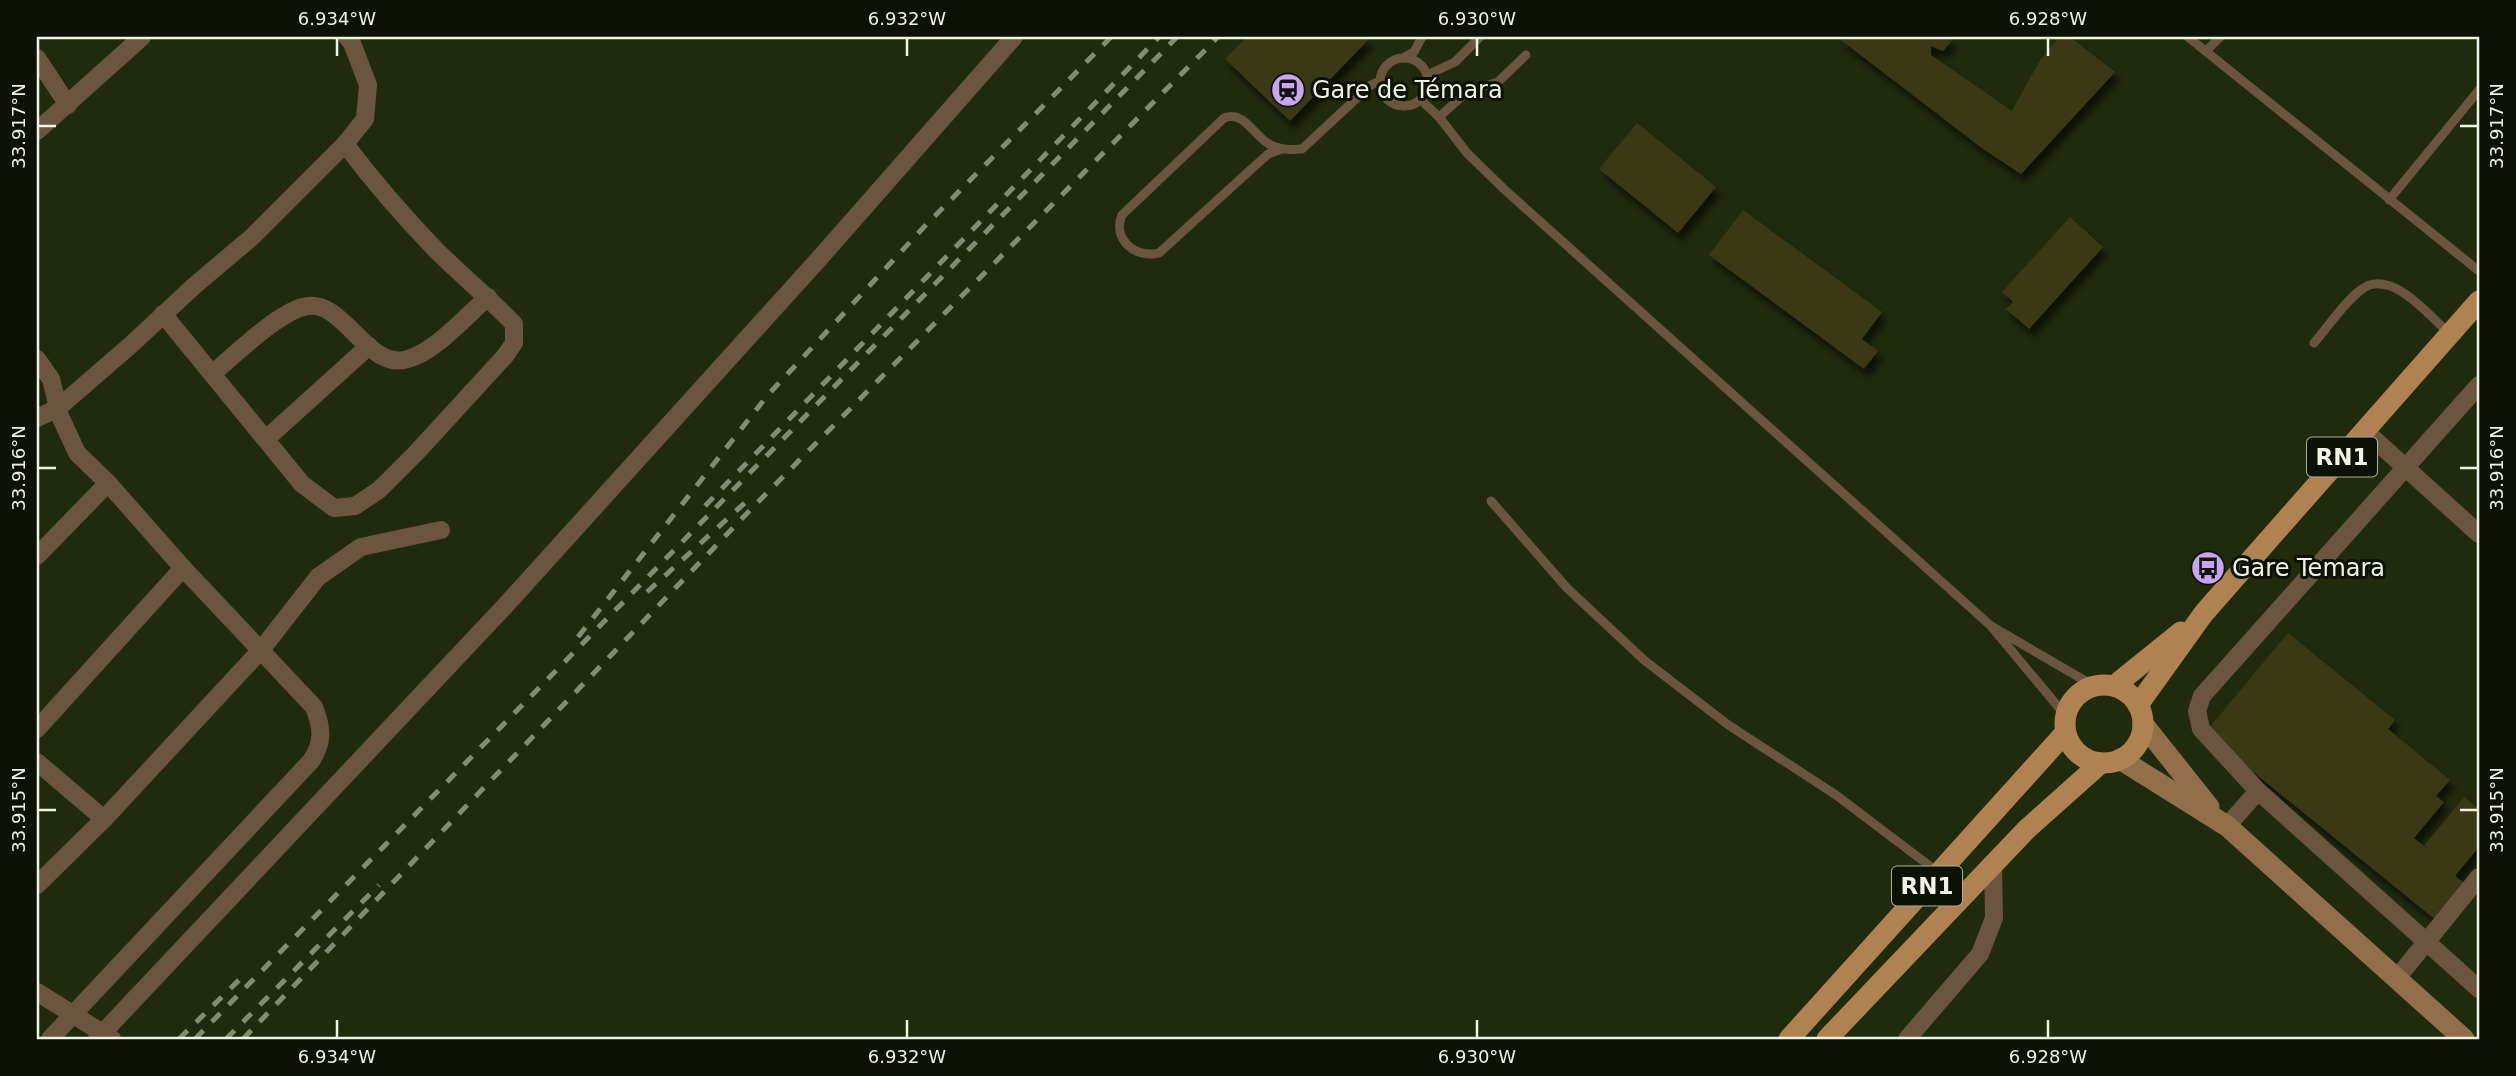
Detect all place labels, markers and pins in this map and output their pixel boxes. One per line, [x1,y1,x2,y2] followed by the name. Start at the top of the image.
[1269,71,1307,109] station icon: Gare de Témara
[1312,76,1503,104] place label: Gare de Témara
[2189,549,2227,587] bus stop icon: Gare Temara
[2232,554,2385,582] place label: Gare Temara

